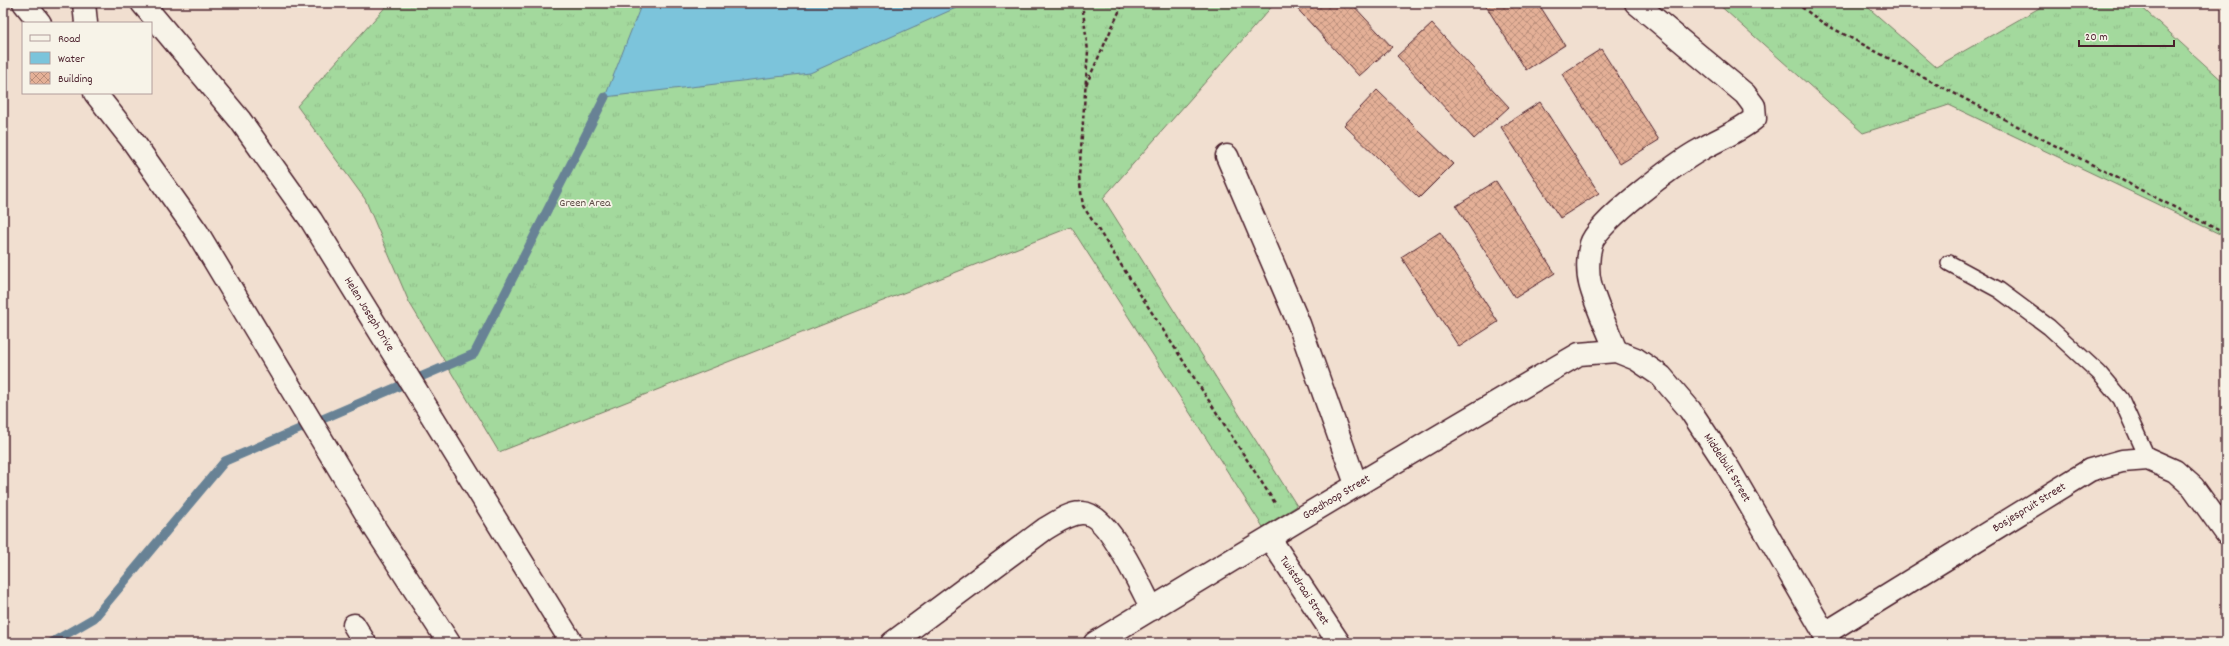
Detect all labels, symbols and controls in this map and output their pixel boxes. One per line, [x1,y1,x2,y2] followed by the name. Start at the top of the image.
[22,22,152,94] legend
[2079,22,2174,48] scale bar
[2085,29,2108,46] text: 20 m
[58,31,80,48] text: Road
[58,51,85,68] text: Water
[58,71,93,88] text: Building
[559,195,611,212] park label: Green Area
[340,274,399,355] street label: Helen Joseph Drive
[1699,430,1755,506] street label: Middelbult Street
[1299,470,1374,524] street label: Goedhoop Street
[1989,478,2070,537] street label: Bosjespruit Street
[1275,553,1334,629] street label: Twistdraai Street

